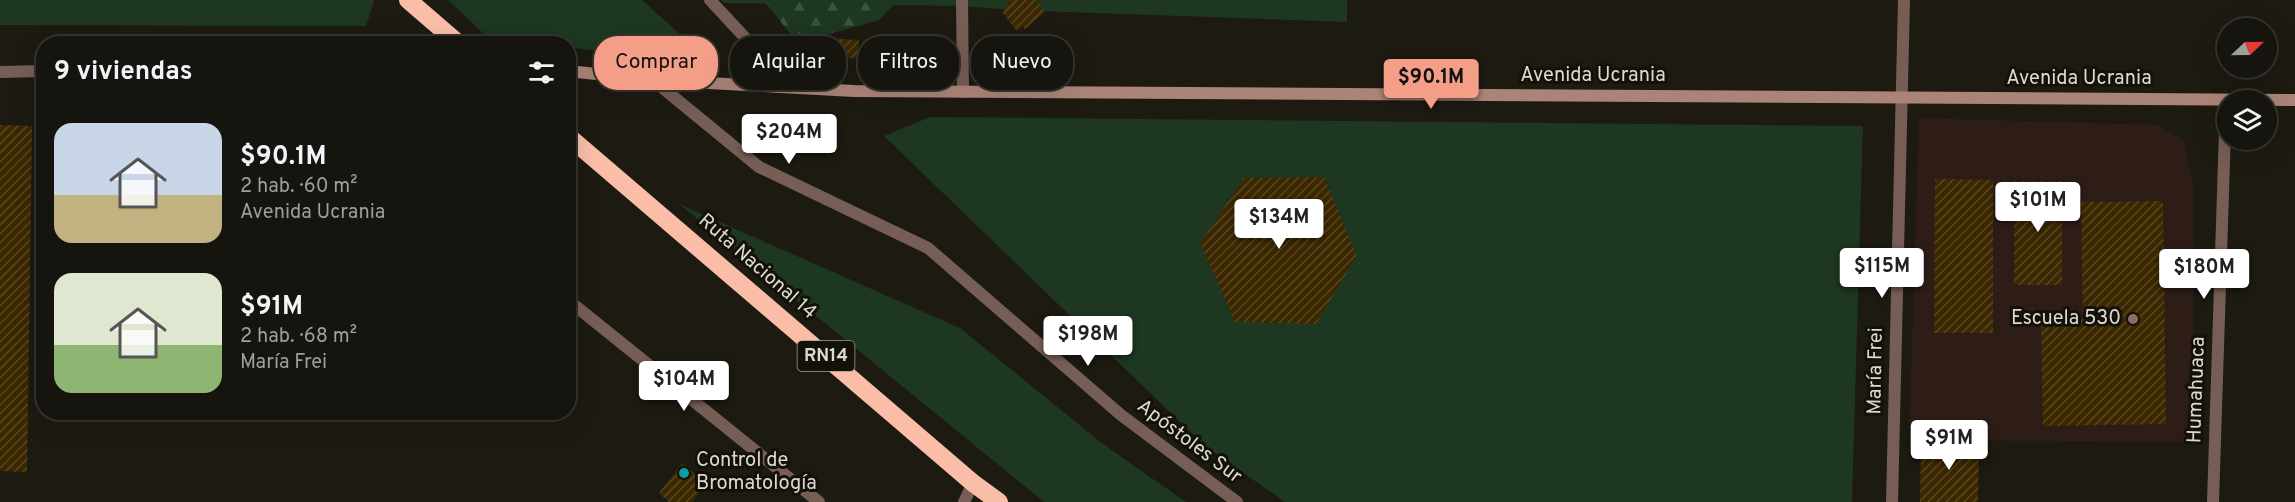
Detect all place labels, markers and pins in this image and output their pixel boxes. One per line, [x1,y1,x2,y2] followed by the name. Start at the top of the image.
[1382,59,1480,110] pin: $90.1M
[747,114,831,165] pin: $204M
[1996,182,2080,233] pin: $101M
[1237,199,1321,250] pin: $134M
[1840,248,1924,299] pin: $115M
[2162,249,2246,300] pin: $180M
[2011,306,2121,332] place label: Escuela 530
[2126,312,2140,326] marker: Escuela 530
[1046,316,1130,367] pin: $198M
[642,361,726,412] pin: $104M
[1913,420,1985,471] pin: $91M
[696,448,817,497] place label: Control de Bromatología
[677,466,691,480] marker: Control de Bromatología

